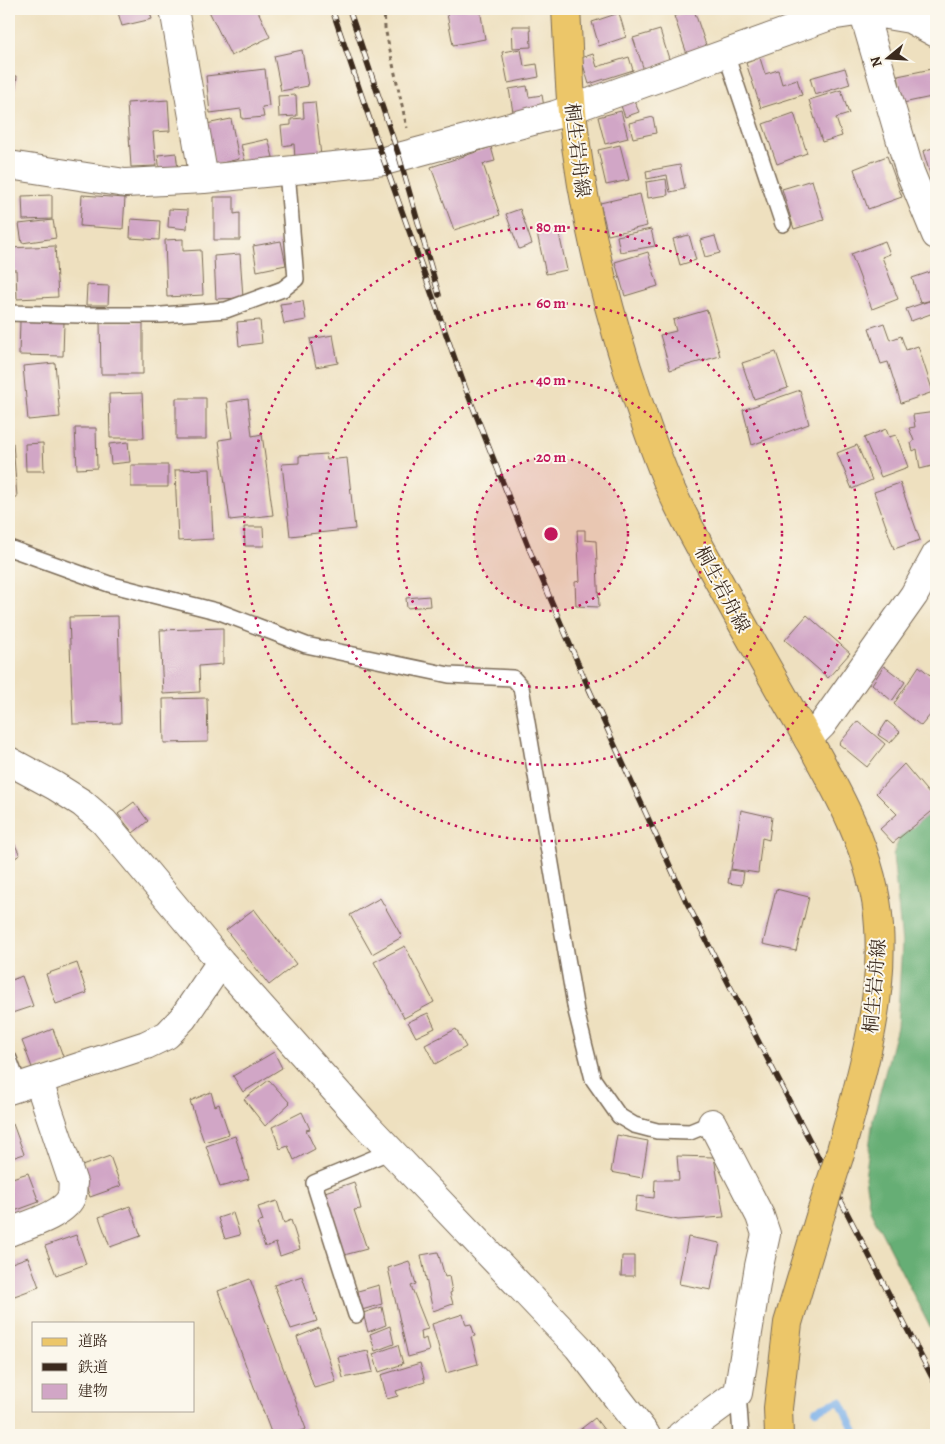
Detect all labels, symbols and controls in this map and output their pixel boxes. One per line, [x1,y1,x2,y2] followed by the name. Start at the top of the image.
[862,32,912,82] north arrow
[866,54,887,70] text: N
[558,101,596,199] street label: 桐生岩舟線
[536,217,566,237] text: 80 m
[536,293,566,313] text: 60 m
[536,370,566,390] text: 40 m
[536,447,566,467] text: 20 m
[542,525,560,543] centre of rings
[688,541,756,638] street label: 桐生岩舟線
[858,938,892,1035] street label: 桐生岩舟線
[32,1322,195,1412] legend
[78,1331,108,1351] text: 道路
[78,1357,108,1377] text: 鉄道
[78,1381,108,1401] text: 建物

